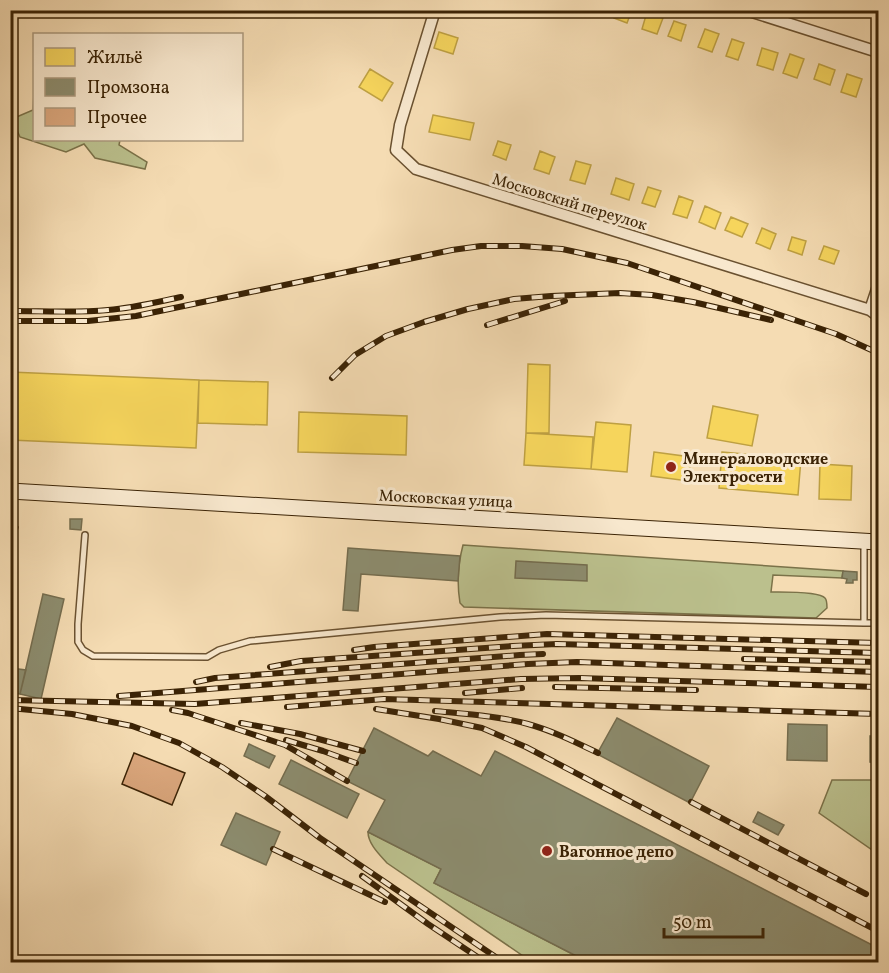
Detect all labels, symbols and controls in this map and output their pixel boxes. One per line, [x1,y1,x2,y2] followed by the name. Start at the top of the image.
[33,33,243,141] legend
[87,46,143,71] text: Жильё
[87,76,170,101] text: Промзона
[87,106,147,131] text: Прочее
[489,169,650,237] street label: Московский переулок
[683,449,828,489] place label: Минераловодские Электросети
[664,460,678,474] marker: Минераловодские Электросети
[378,485,514,515] street label: Московская улица
[559,842,674,864] place label: Вагонное депо
[540,844,554,858] marker: Вагонное депо
[664,901,763,939] scale bar
[673,911,712,936] text: 50 m

